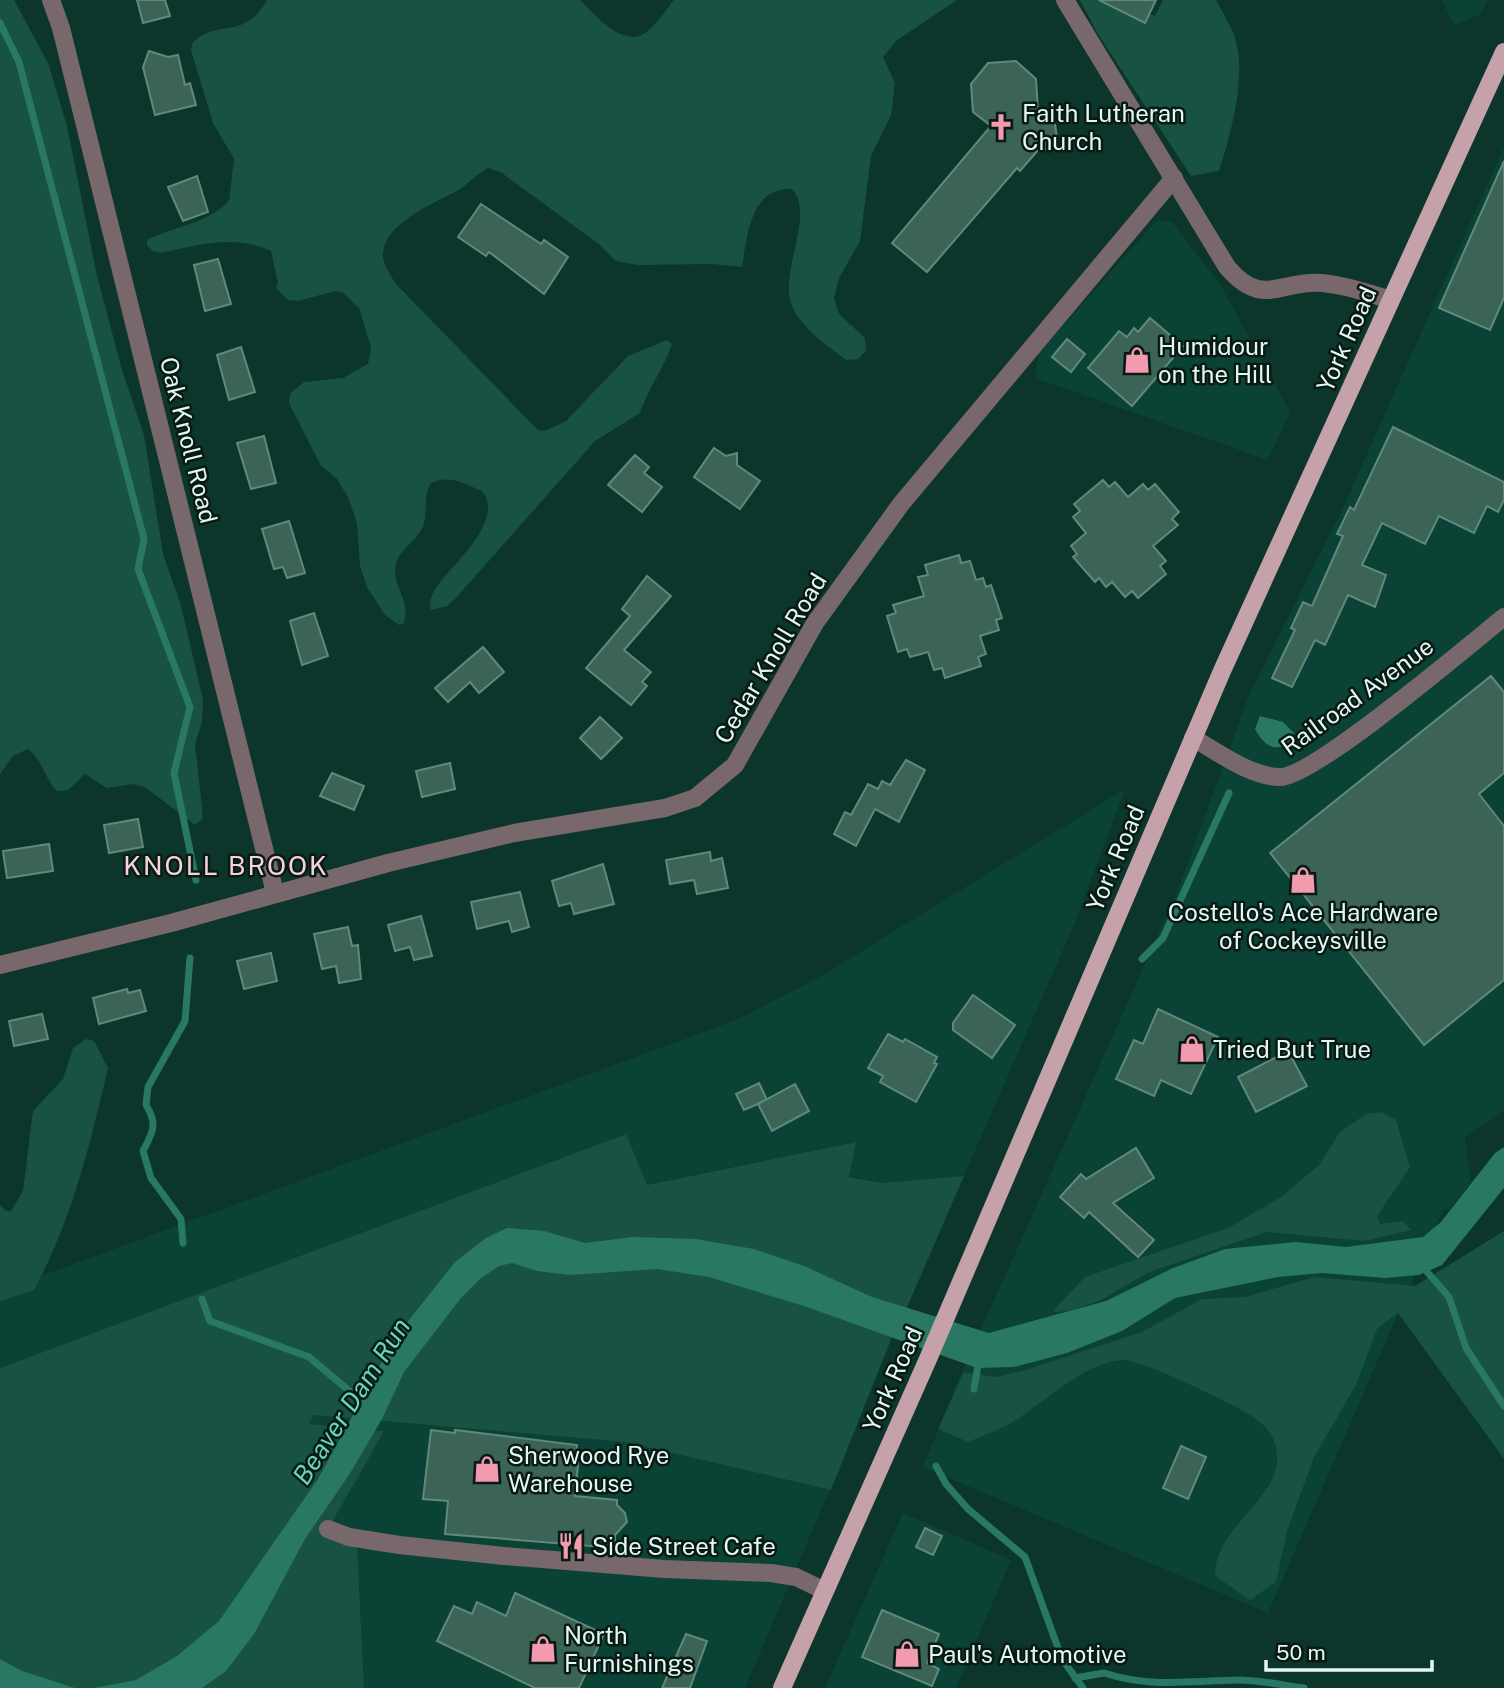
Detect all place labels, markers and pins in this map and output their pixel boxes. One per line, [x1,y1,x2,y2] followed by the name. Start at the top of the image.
[1022,99,1185,155] place label: Faith Lutheran Church
[986,112,1016,142] church icon: Faith Lutheran Church
[1158,332,1272,388] place label: Humidour on the Hill
[1122,345,1152,375] shop icon: Humidour on the Hill
[1288,865,1318,895] shop icon: Costello's Ace Hardware of Cockeysville
[1168,898,1438,954] place label: Costello's Ace Hardware of Cockeysville
[1177,1034,1207,1064] shop icon: Tried But True
[1213,1035,1371,1063] place label: Tried But True
[508,1441,669,1497] place label: Sherwood Rye Warehouse
[472,1454,502,1484] shop icon: Sherwood Rye Warehouse
[556,1531,586,1561] restaurant icon: Side Street Cafe
[592,1532,776,1560] place label: Side Street Cafe
[564,1621,694,1677] place label: North Furnishings
[528,1634,558,1664] shop icon: North Furnishings
[892,1639,922,1669] shop icon: Paul's Automotive
[928,1640,1127,1668] place label: Paul's Automotive

